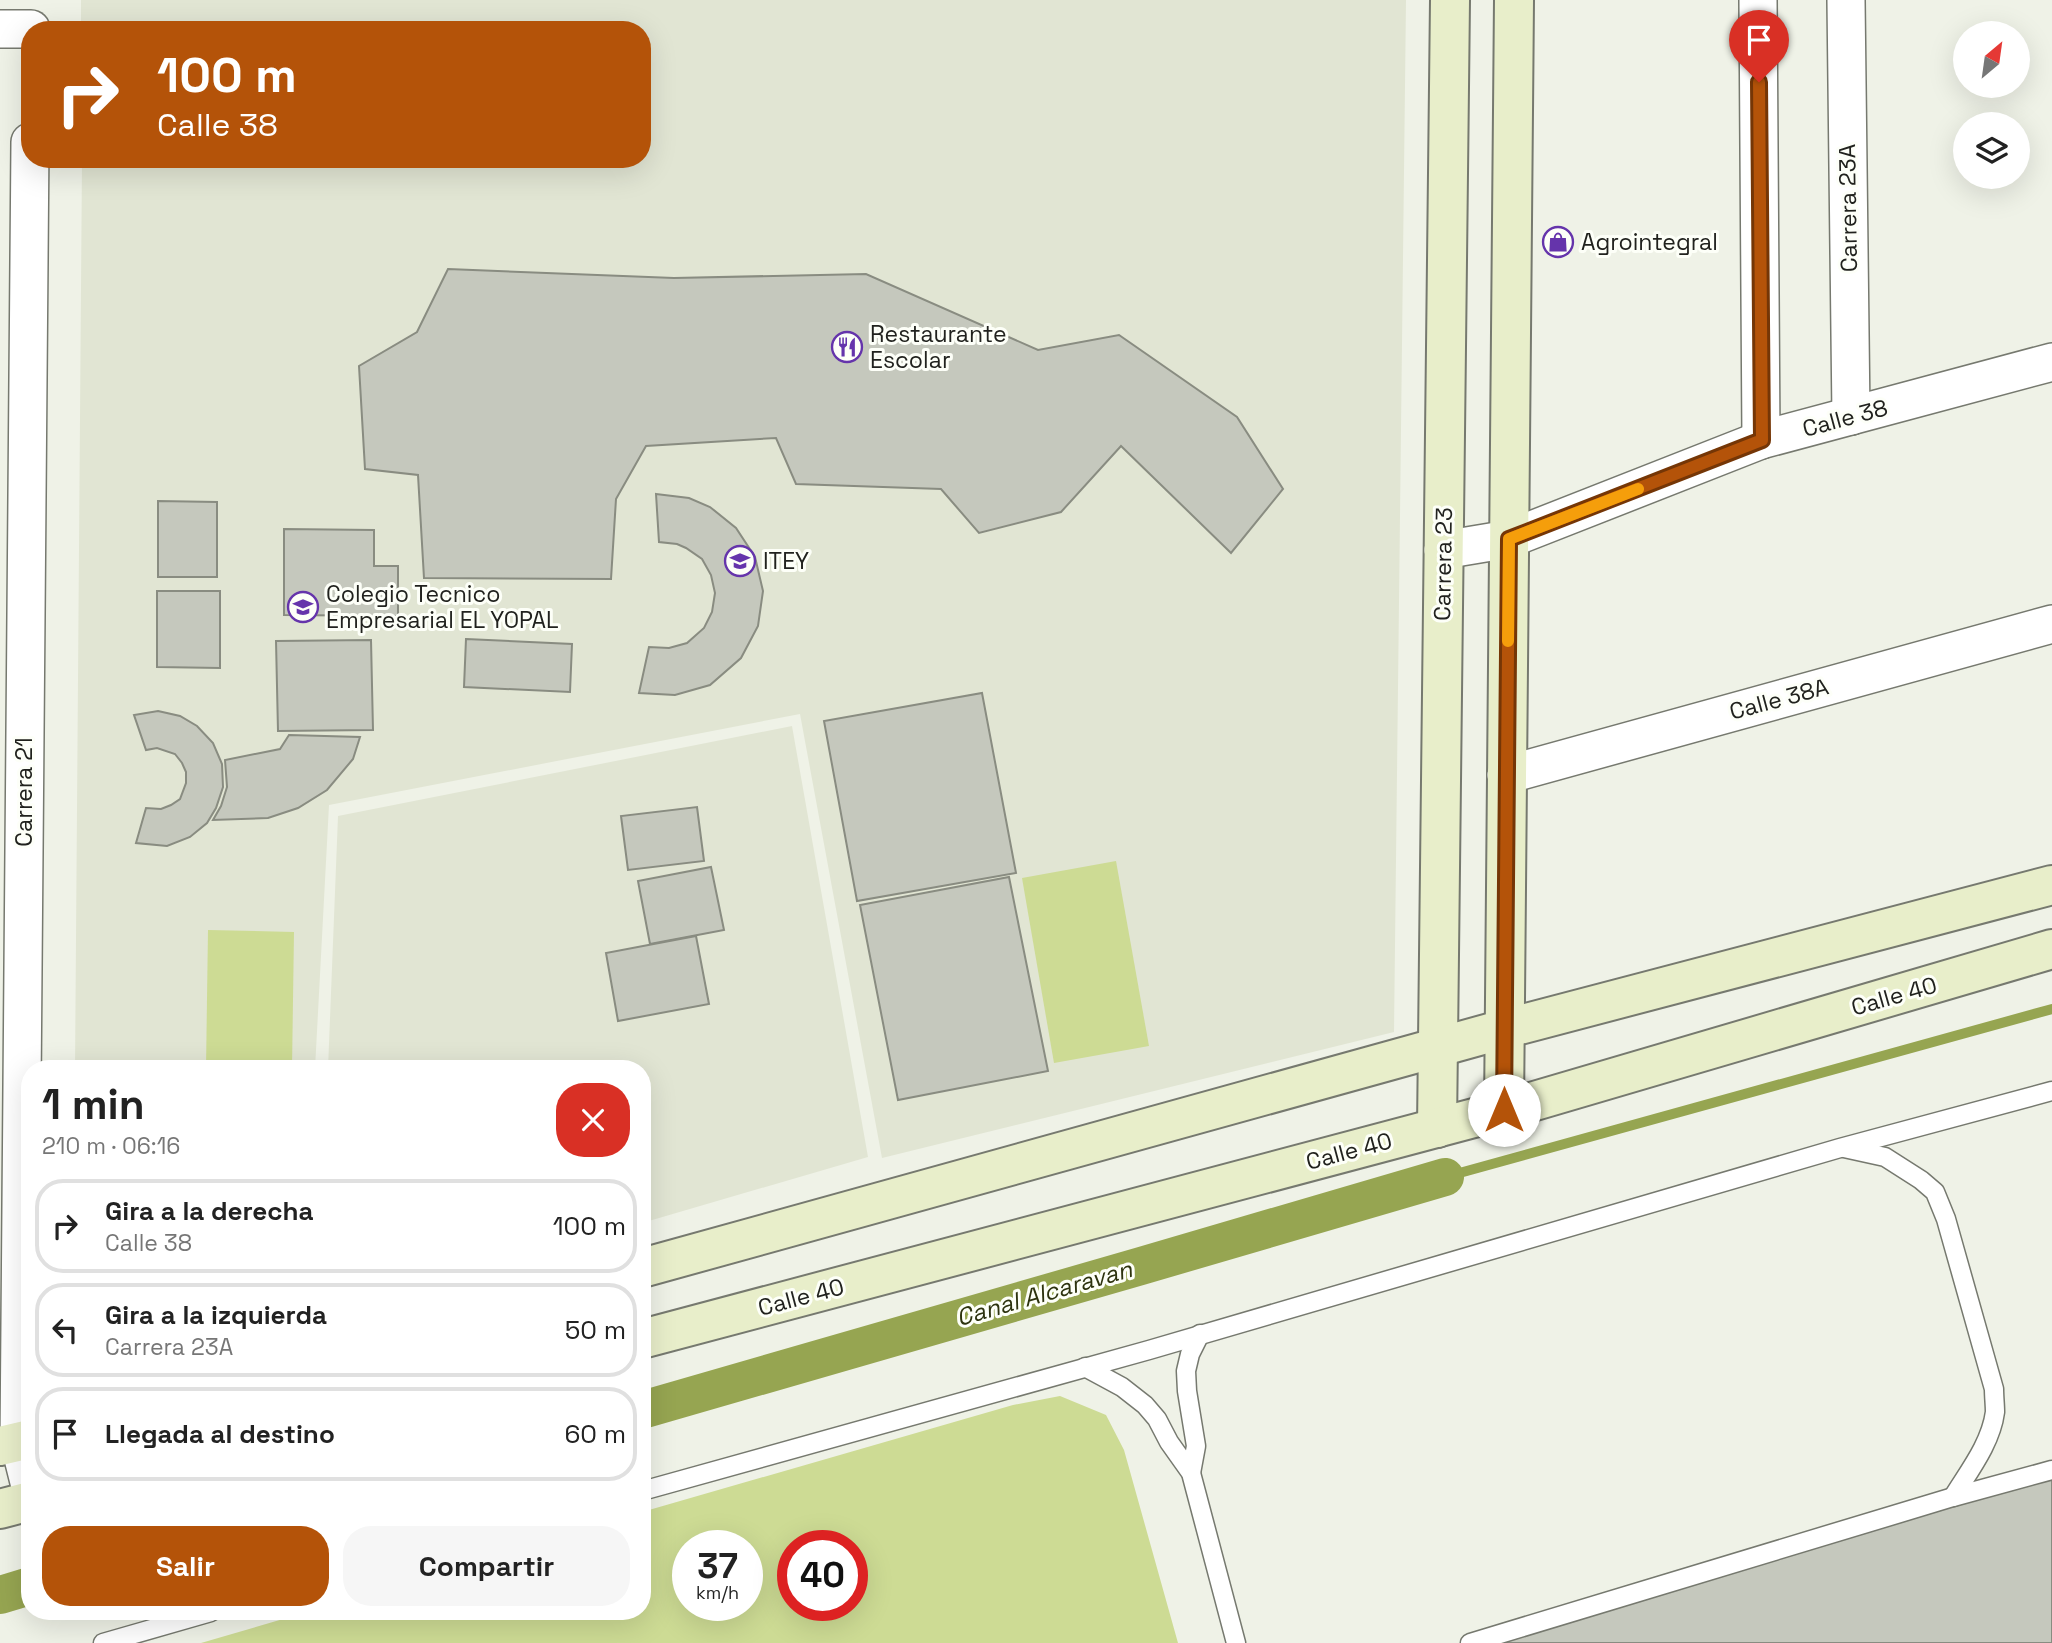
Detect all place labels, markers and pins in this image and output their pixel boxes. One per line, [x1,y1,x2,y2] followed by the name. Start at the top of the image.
[1729,10,1789,82] pin
[1541,225,1575,259] shop icon: Agrointegral
[1581,227,1718,257] place label: Agrointegral
[870,319,1007,375] place label: Restaurante Escolar
[830,330,864,364] restaurant icon: Restaurante Escolar
[723,544,757,578] school or university icon: ITEY
[763,546,809,576] place label: ITEY
[326,579,559,635] place label: Colegio Tecnico Empresarial EL YOPAL
[286,590,320,624] school or university icon: Colegio Tecnico Empresarial EL YOPAL

